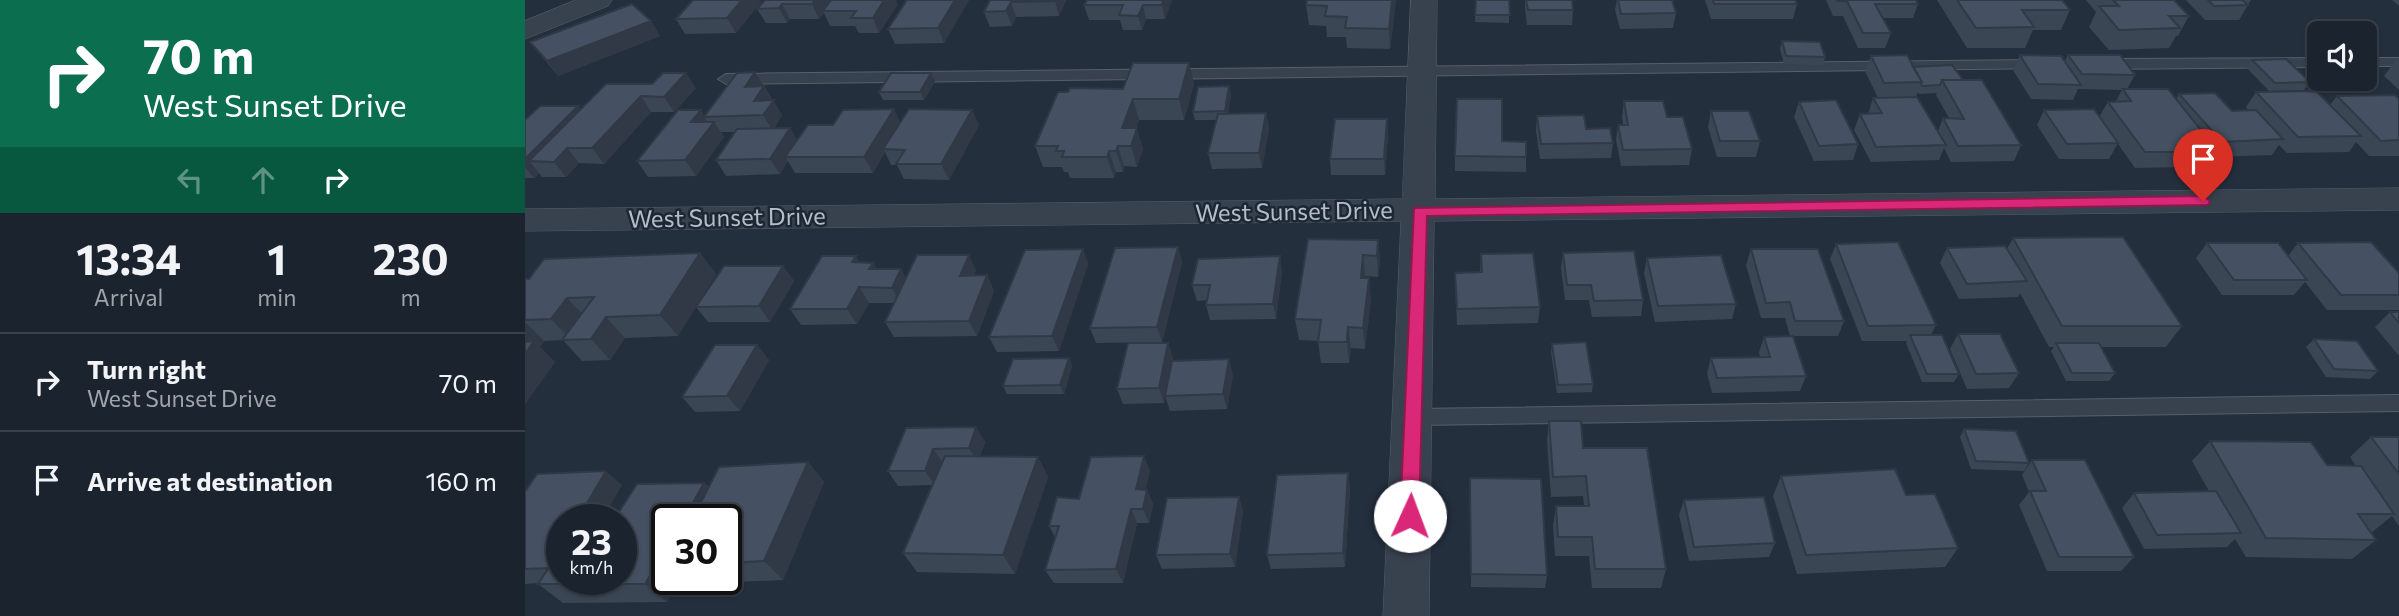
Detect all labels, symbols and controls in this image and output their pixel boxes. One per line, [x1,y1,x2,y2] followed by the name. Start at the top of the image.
[2307,21,2377,91] map controls
[2307,21,2377,91] button: sound
[143,24,254,84] text: 70 m
[28,28,119,119] icon: right
[143,84,407,124] text: West Sunset Drive
[2173,129,2233,201] pin
[2184,140,2222,178] icon: arrive
[171,161,209,199] icon: left
[244,161,282,199] icon: ahead
[317,161,355,199] icon: right
[1195,194,1393,227] street label: West Sunset Drive
[628,200,826,233] street label: West Sunset Drive
[76,232,181,284] text: 13:34
[267,232,286,284] text: 1
[373,232,449,284] text: 230
[94,283,163,311] text: Arrival
[257,283,296,311] text: min
[401,283,421,311] text: m
[87,353,206,384] text: Turn right
[28,363,66,401] icon: right
[439,367,497,398] text: 70 m
[87,384,277,412] text: West Sunset Drive
[28,461,66,499] icon: arrive
[87,465,333,496] text: Arrive at destination
[425,465,497,496] text: 160 m
[1373,479,1447,553] position arrow
[651,504,742,595] speed limit sign: 30
[571,519,612,562] text: 23
[570,556,613,578] text: km/h

